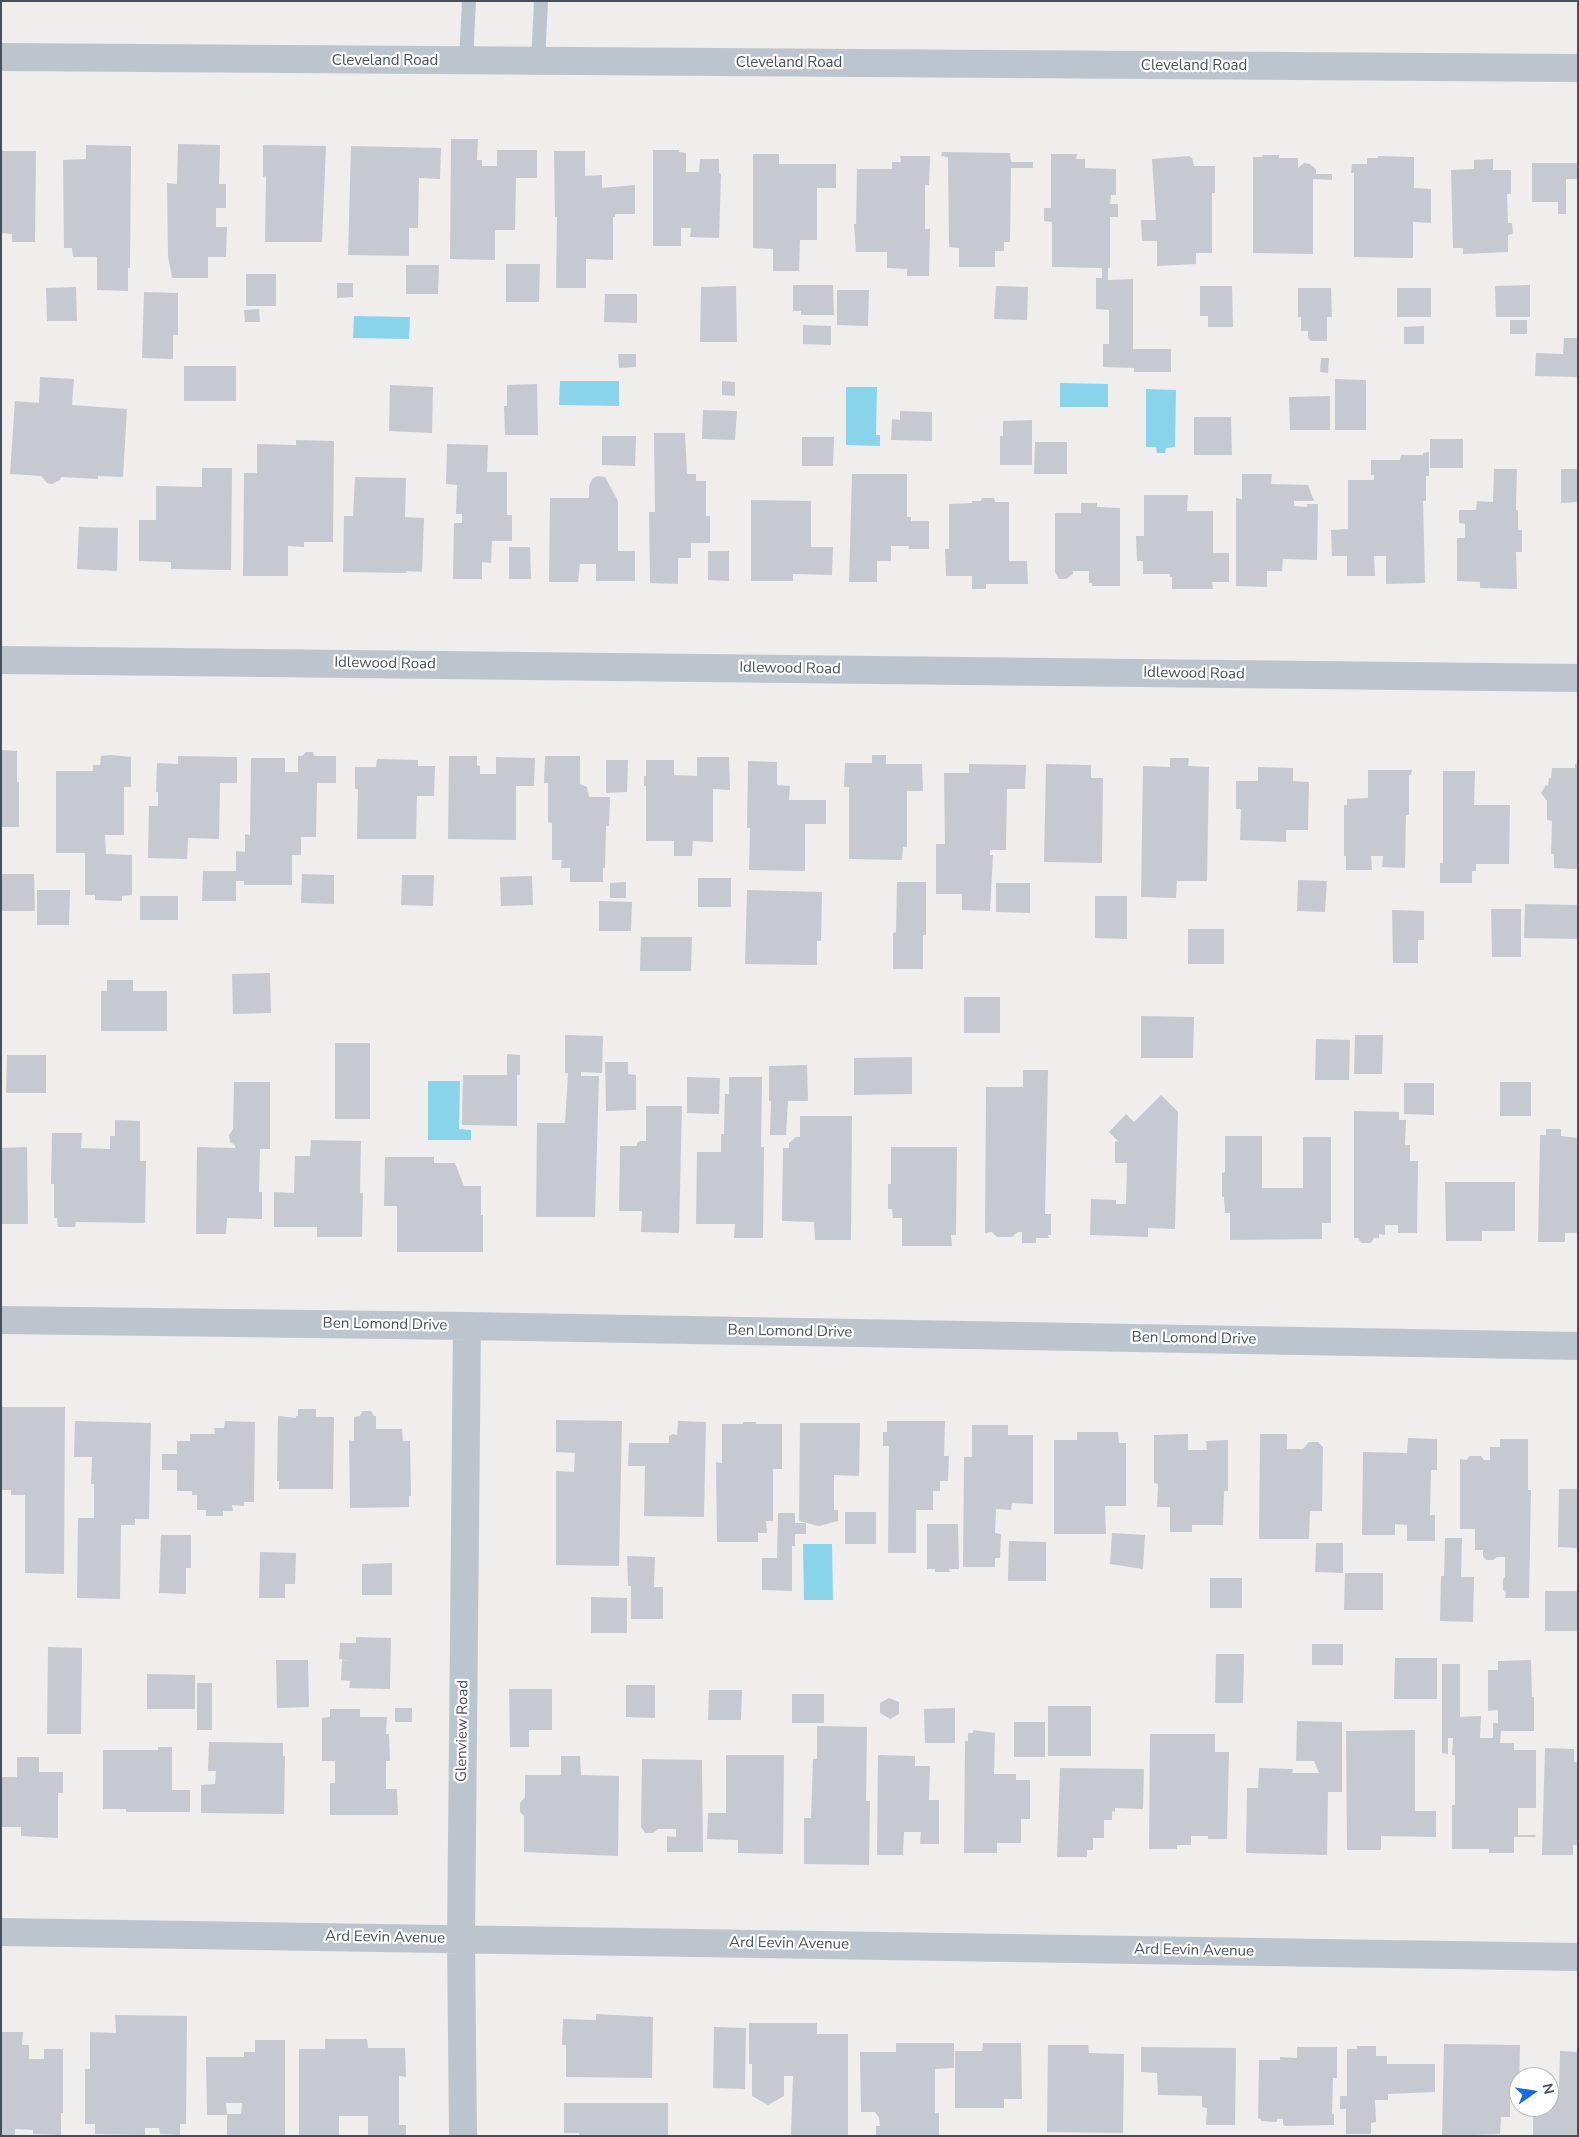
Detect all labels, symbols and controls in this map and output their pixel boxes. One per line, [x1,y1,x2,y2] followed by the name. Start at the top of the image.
[332,52,438,70] street label: Cleveland Road
[736,54,842,72] street label: Cleveland Road
[1141,57,1247,75] street label: Cleveland Road
[334,654,436,674] street label: Idlewood Road
[739,659,841,679] street label: Idlewood Road
[1143,664,1245,684] street label: Idlewood Road
[322,1315,448,1335] street label: Ben Lomond Drive
[727,1322,853,1342] street label: Ben Lomond Drive
[1131,1329,1257,1349] street label: Ben Lomond Drive
[453,1680,473,1782] street label: Glenview Road
[325,1928,445,1948] street label: Ard Eevin Avenue
[729,1934,849,1954] street label: Ard Eevin Avenue
[1134,1941,1254,1961] street label: Ard Eevin Avenue
[1509,2067,1559,2117] north arrow
[1538,2081,1559,2096] text: N

